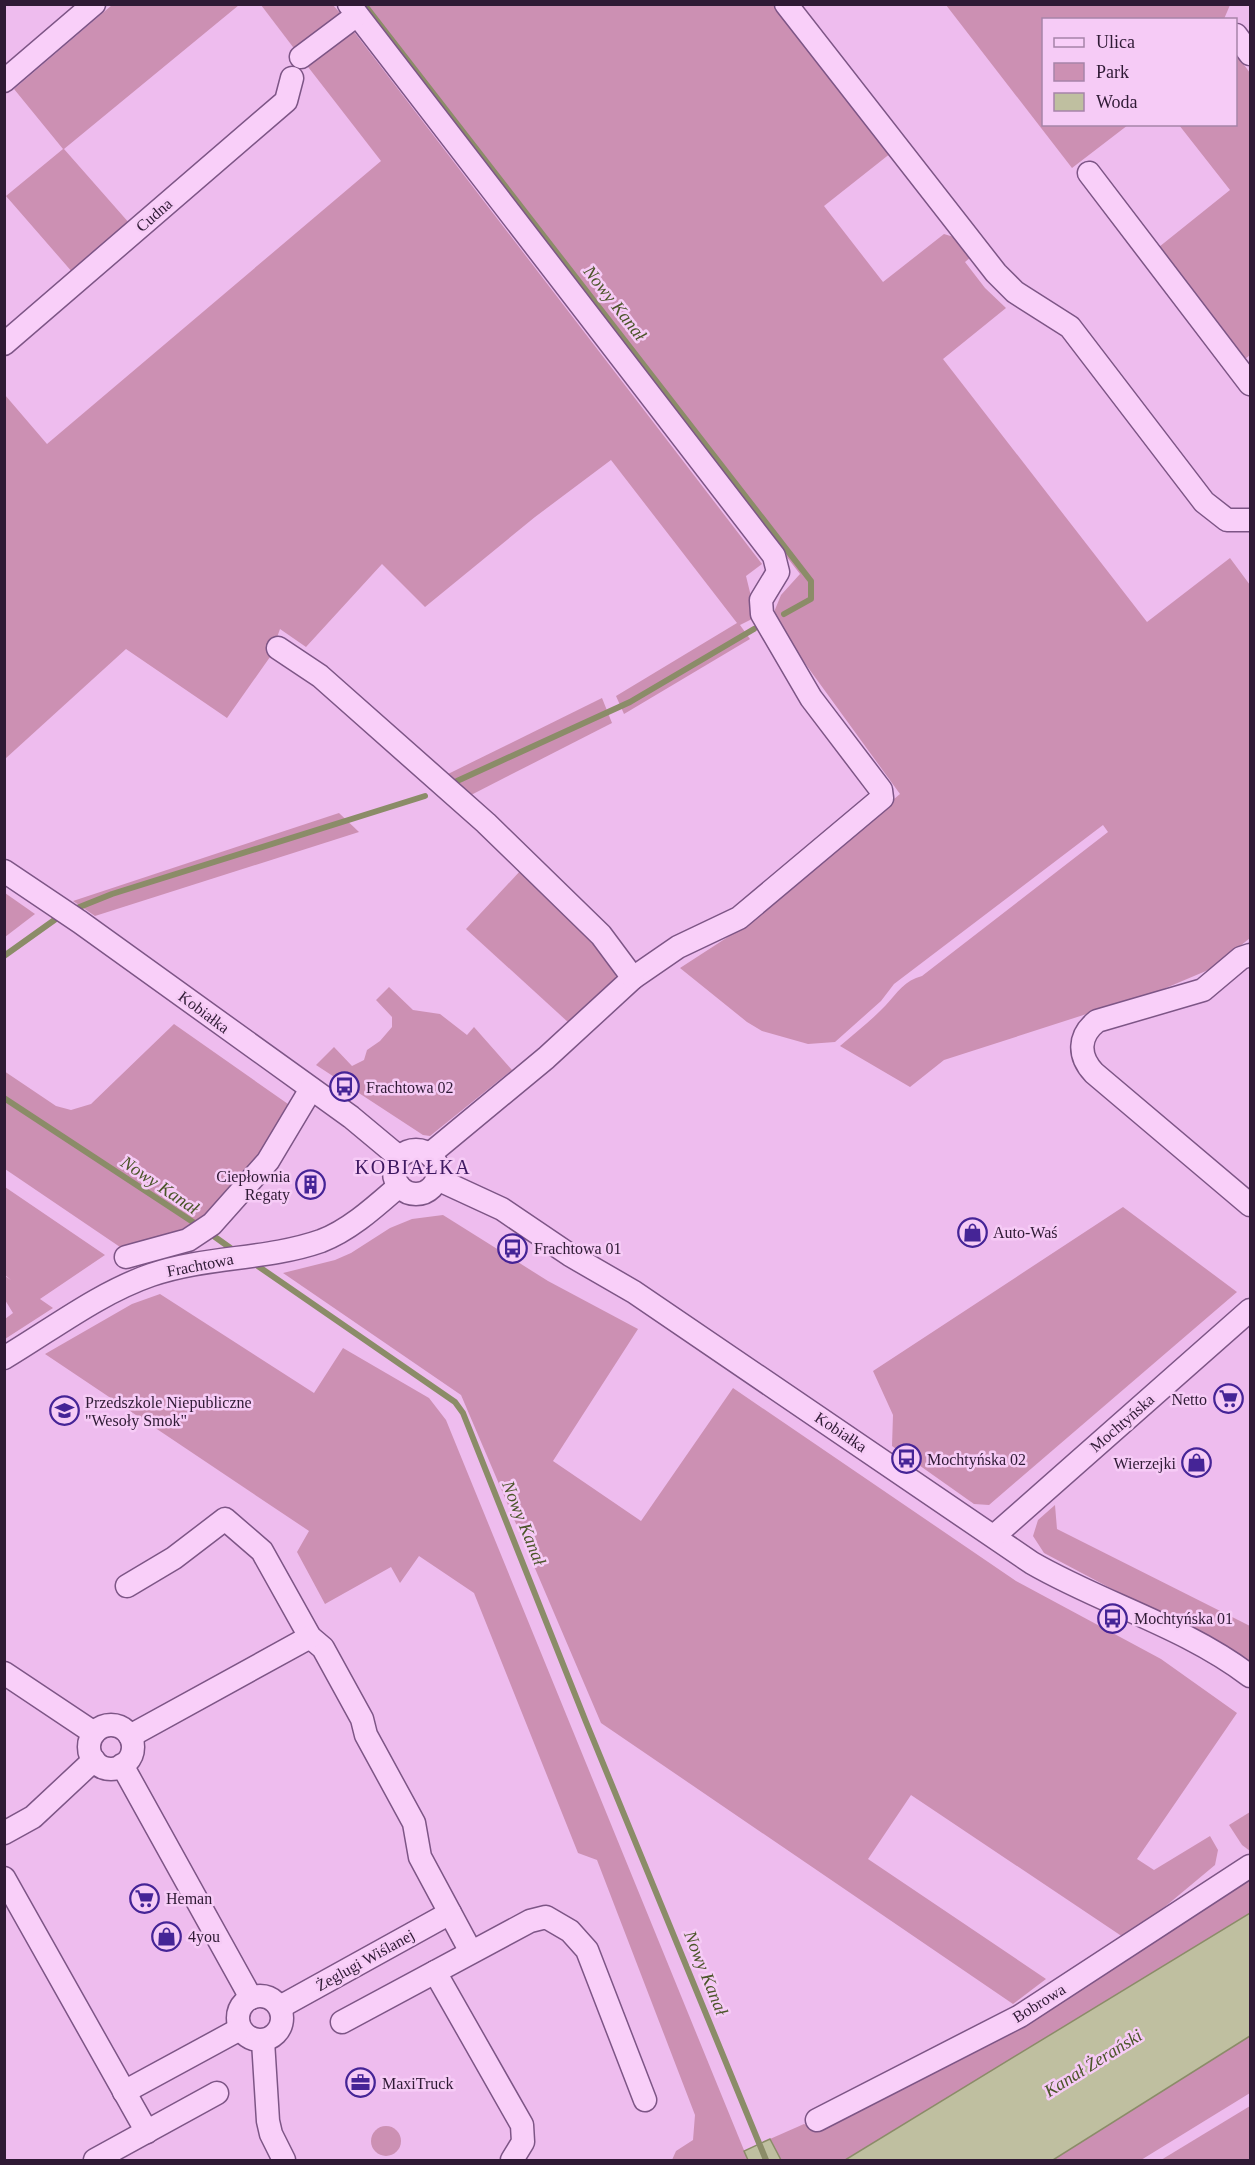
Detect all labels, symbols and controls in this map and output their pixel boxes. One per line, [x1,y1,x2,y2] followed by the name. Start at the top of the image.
[1042,18,1237,126] legend
[1096,32,1135,52] text: Ulica
[1096,62,1129,82] text: Park
[1096,92,1138,112] text: Woda
[133,195,175,235] street label: Cudna
[579,261,651,345] water label: Nowy Kanał
[175,988,233,1036] street label: Kobiałka
[329,1071,361,1103] bus stop icon: Frachtowa 02
[366,1079,454,1096] place label: Frachtowa 02
[116,1151,204,1219] water label: Nowy Kanał
[355,1156,471,1178] district label: KOBIAŁKA
[216,1168,290,1204] place label: Ciepłownia Regaty
[295,1169,327,1201] building icon: Ciepłownia Regaty
[956,1216,988,1248] shop icon: Auto-Waś
[993,1224,1057,1241] place label: Auto-Waś
[497,1232,529,1264] bus stop icon: Frachtowa 01
[534,1240,622,1257] place label: Frachtowa 01
[165,1250,235,1280] street label: Frachtowa
[1212,1383,1244,1415] supermarket icon: Netto
[1087,1391,1158,1456] street label: Mochtyńska
[1171,1391,1207,1408] place label: Netto
[85,1394,252,1430] place label: Przedszkole Niepubliczne "Wesoły Smok"
[48,1395,80,1427] school or university icon: Przedszkole Niepubliczne "Wesoły Smok"
[812,1409,870,1455] street label: Kobiałka
[890,1443,922,1475] bus stop icon: Mochtyńska 02
[1181,1447,1213,1479] shop icon: Wierzejki
[927,1451,1026,1469] place label: Mochtyńska 02
[1114,1455,1177,1473] place label: Wierzejki
[498,1477,550,1569] water label: Nowy Kanał
[1097,1602,1129,1634] bus stop icon: Mochtyńska 01
[1134,1610,1233,1628] place label: Mochtyńska 01
[129,1882,161,1914] supermarket icon: Heman
[166,1890,212,1907] place label: Heman
[151,1920,183,1952] shop icon: 4you
[313,1926,418,1995] street label: Żeglugi Wiślanej
[680,1927,732,2019] water label: Nowy Kanał
[188,1928,220,1946] place label: 4you
[1010,1980,1068,2026] street label: Bobrowa
[1040,2025,1146,2102] water label: Kanał Żerański
[345,2067,377,2099] office icon: MaxiTruck
[382,2075,453,2092] place label: MaxiTruck

